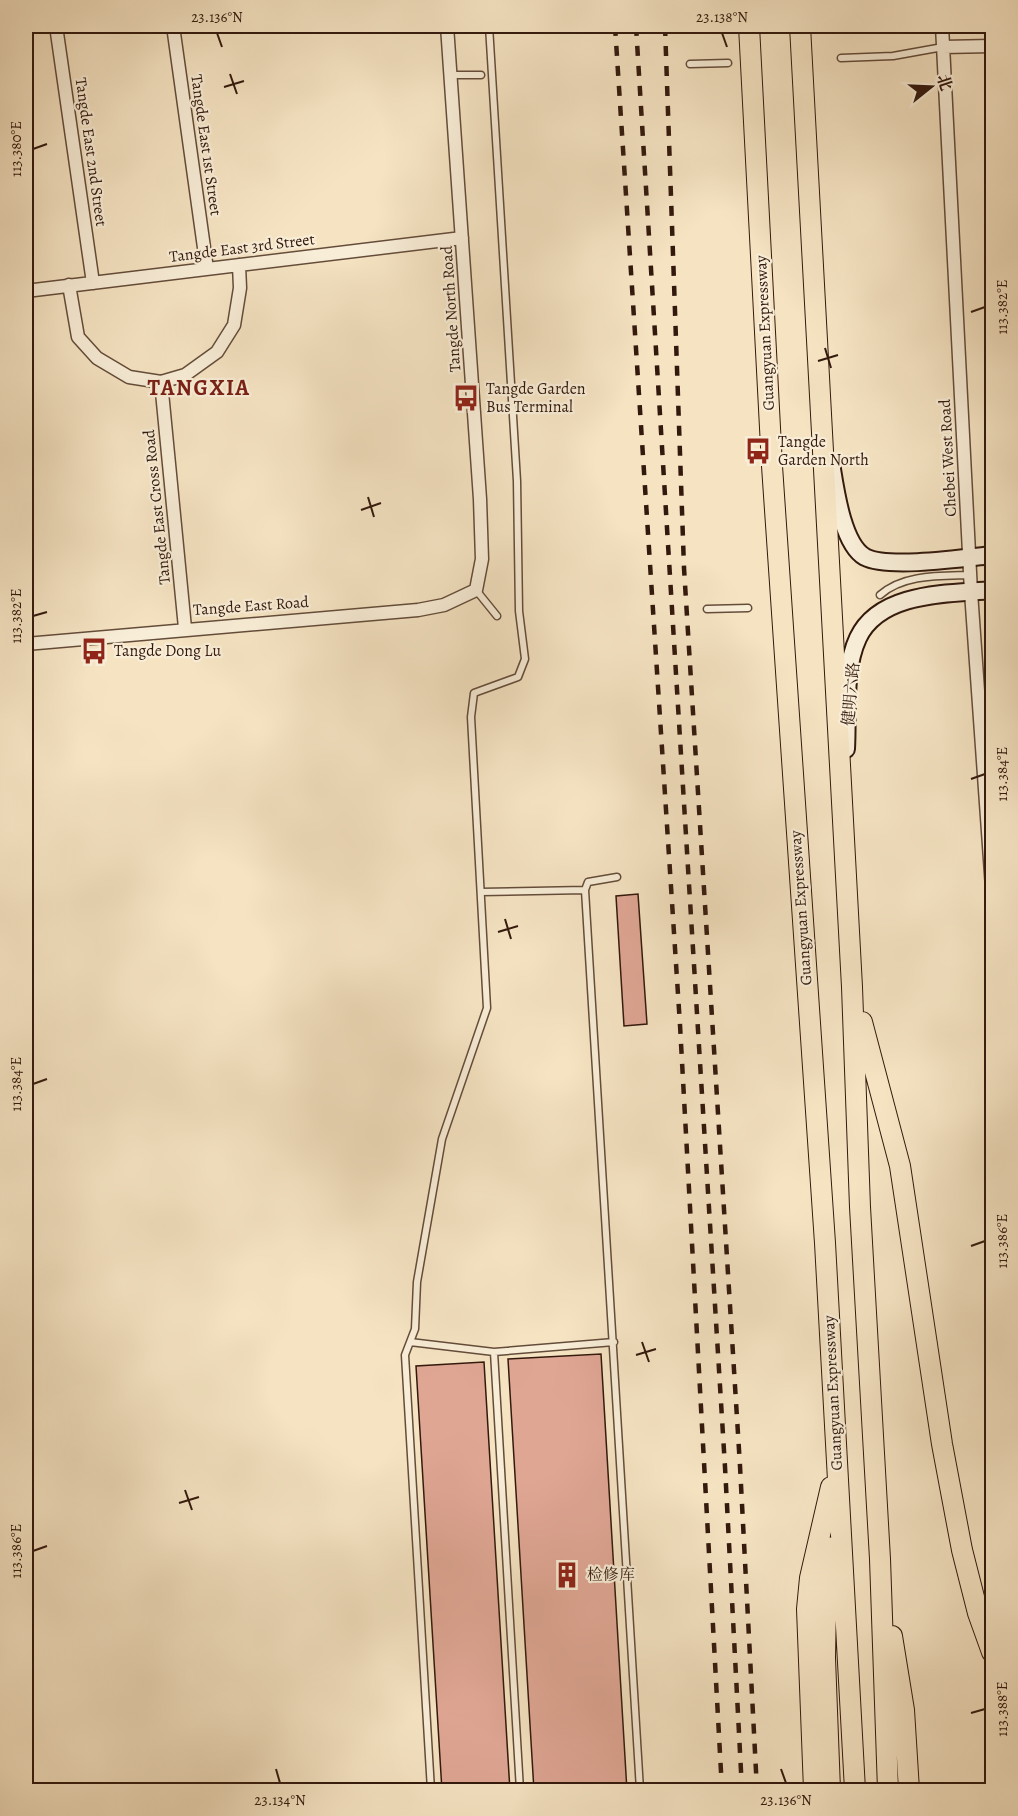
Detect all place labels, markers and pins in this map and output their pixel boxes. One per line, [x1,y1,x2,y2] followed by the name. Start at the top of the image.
[486,378,586,418] place label: Tangde Garden Bus Terminal
[451,383,481,413] bus stop icon: Tangde Garden Bus Terminal
[778,431,869,471] place label: Tangde Garden North
[743,436,773,466] bus stop icon: Tangde Garden North
[79,636,109,666] bus stop icon: Tangde Dong Lu
[114,640,221,662] place label: Tangde Dong Lu
[552,1560,582,1590] building icon: 检修库
[587,1564,635,1586] place label: 检修库

